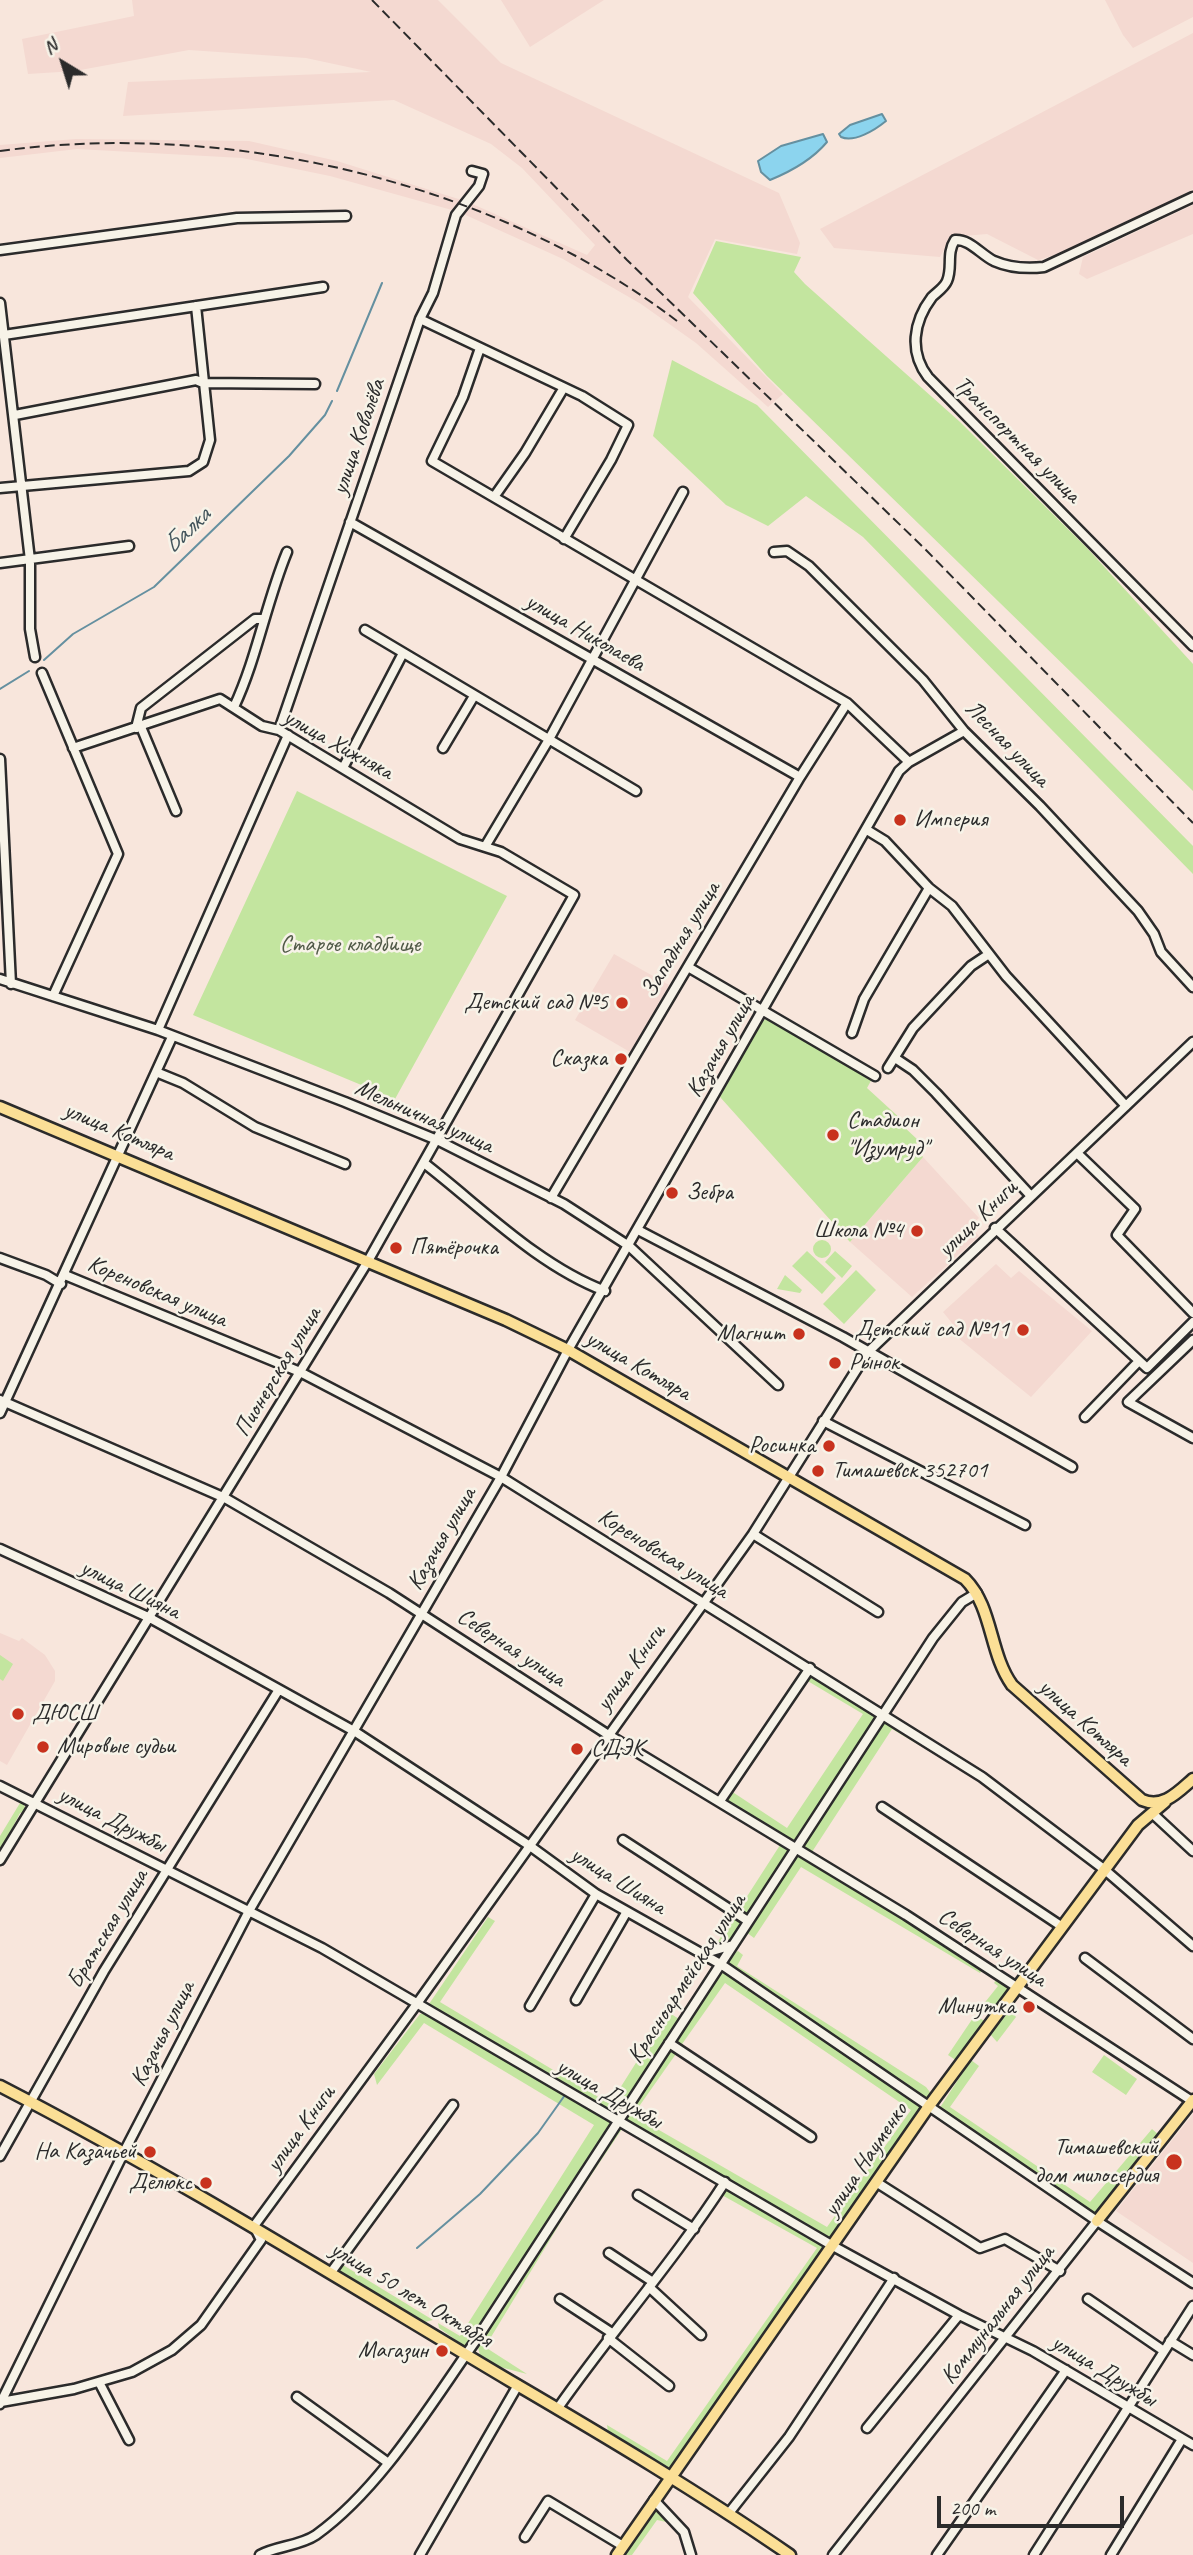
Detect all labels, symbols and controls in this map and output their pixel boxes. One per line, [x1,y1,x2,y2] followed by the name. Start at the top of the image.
[28,28,98,98] north arrow
[38,33,62,60] text: N
[947,370,1087,510] street label: Транспортная улица
[326,375,392,499] street label: улица Ковалёва
[157,501,217,561] water label: Балка
[520,587,650,679] street label: улица Николаева
[959,695,1055,793] street label: Лесная улица
[278,703,398,787] street label: улица Хижняка
[914,806,987,834] place label: Империя
[892,812,908,828] marker: Империя
[635,877,727,1003] street label: Западная улица
[280,931,420,959] park label: Старое кладбище
[464,989,608,1017] place label: Детский сад №5
[680,989,762,1103] street label: Казачья улица
[614,995,630,1011] marker: Детский сад №5
[550,1045,607,1073] place label: Сказка
[613,1051,629,1067] marker: Сказка
[350,1074,498,1160] street label: Мельничная улица
[60,1096,178,1168] street label: улица Котляра
[847,1107,928,1163] place label: Стадион "Изумруд"
[825,1127,841,1143] marker: Стадион "Изумруд"
[932,1174,1024,1264] street label: улица Книги
[686,1179,733,1207] place label: Зебра
[664,1185,680,1201] marker: Зебра
[814,1217,903,1245] place label: Школа №4
[909,1223,925,1239] marker: Школа №4
[410,1234,498,1262] place label: Пятёрочка
[388,1240,404,1256] marker: Пятёрочка
[83,1250,231,1334] street label: Кореновская улица
[228,1302,328,1442] street label: Пионерская улица
[854,1316,1009,1344] place label: Детский сад №11
[717,1320,785,1348] place label: Магнит
[1015,1322,1031,1338] marker: Детский сад №11
[580,1324,696,1408] street label: улица Котляра
[791,1326,807,1342] marker: Магнит
[849,1349,899,1377] place label: Рынок
[827,1355,843,1371] marker: Рынок
[749,1432,815,1460] place label: Росинка
[821,1438,837,1454] marker: Росинка
[832,1457,988,1485] place label: Тимашевск 352701
[810,1463,826,1479] marker: Тимашевск 352701
[401,1482,483,1596] street label: Казачья улица
[592,1502,734,1606] street label: Кореновская улица
[75,1554,185,1626] street label: улица Шияна
[451,1602,571,1694] street label: Северная улица
[590,1619,672,1717] street label: улица Книги
[1032,1673,1138,1773] street label: улица Котляра
[32,1700,98,1728] place label: ДЮСШ
[10,1706,26,1722] marker: ДЮСШ
[57,1733,175,1761] place label: Мировые судьи
[591,1735,644,1763] place label: СДЭК
[35,1739,51,1755] marker: Мировые судьи
[569,1741,585,1757] marker: СДЭК
[53,1780,171,1860] street label: улица Дружбы
[565,1840,671,1922] street label: улица Шияна
[61,1864,155,1994] street label: Братская улица
[621,1889,753,2069] street label: Красноармейская улица
[932,1902,1052,1994] street label: Северная улица
[124,1977,202,2091] street label: Казачья улица
[938,1993,1015,2021] place label: Минутка
[1021,1999,1037,2015] marker: Минутка
[551,2052,667,2136] street label: улица Дружбы
[260,2080,342,2178] street label: улица Книги
[817,2098,915,2222] street label: улица Науменко
[1035,2134,1158,2190] place label: Тимашевский дом милосердия
[35,2138,136,2166] place label: На Казачьей
[142,2144,158,2160] marker: На Казачьей
[1164,2152,1184,2172] marker: Тимашевский дом милосердия
[129,2169,192,2197] place label: Делюкс
[198,2175,214,2191] marker: Делюкс
[325,2235,497,2355] street label: улица 50 лет Октября
[935,2240,1061,2390] street label: Коммунальная улица
[1046,2328,1162,2414] street label: улица Дружбы
[358,2337,428,2365] place label: Магазин
[434,2343,450,2359] marker: Магазин
[941,2482,1128,2526] scale bar
[950,2495,995,2521] text: 200 m

